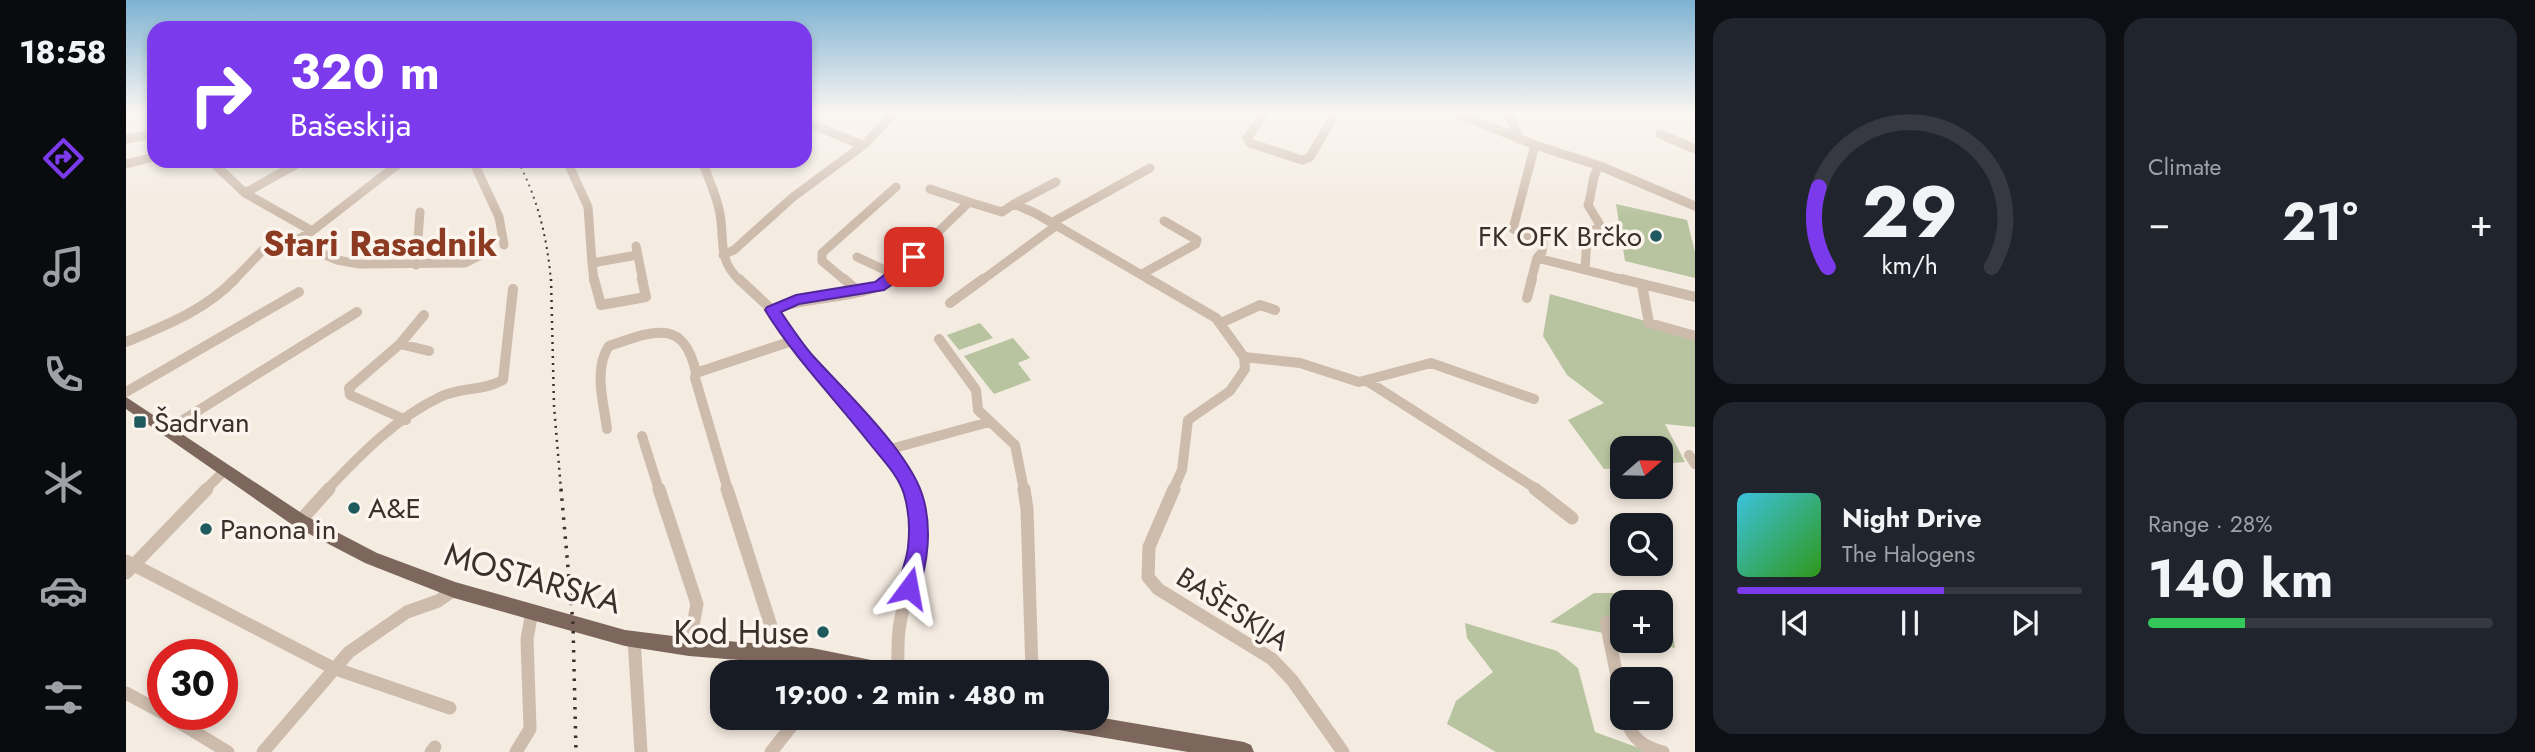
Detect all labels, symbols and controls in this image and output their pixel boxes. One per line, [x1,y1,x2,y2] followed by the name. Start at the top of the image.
[19,29,107,75] text: 18:58
[290,37,440,107] text: 320 m
[175,49,266,140] icon: right
[290,102,411,148] text: Bašeskija
[39,134,88,183] icon: directions
[2148,150,2221,184] text: Climate
[1861,159,1958,264] text: 29
[2282,184,2358,260] text: 21°
[2148,195,2170,250] text: −
[2470,195,2493,250] text: +
[1478,216,1642,257] place label: FK OFK Brčko
[263,219,497,269] district label: Stari Rasadnik
[884,227,944,287] pin
[1648,228,1664,244] marker: FK OFK Brčko
[895,238,933,276] icon: arrive
[39,242,88,291] icon: music
[1881,247,1938,283] text: km/h
[39,350,88,399] icon: phone
[154,402,250,443] place label: Šadrvan
[132,414,148,430] marker: Šadrvan
[1610,436,1673,499] north arrow
[1610,436,1673,730] map controls
[39,458,88,507] icon: climate
[368,488,421,529] place label: A&E
[1842,499,1982,537] text: Night Drive
[346,500,362,516] marker: A&E
[2148,507,2273,541] text: Range · 28%
[220,509,337,550] place label: Panona in
[1610,513,1673,576] button: search
[198,521,214,537] marker: Panona in
[439,530,627,626] street label: MOSTARSKA
[1842,537,1975,571] text: The Halogens
[2148,541,2333,617] text: 140 km
[872,551,946,625] position arrow
[1168,557,1298,661] street label: BAŠESKIJA
[39,566,88,615] icon: car
[1610,590,1673,653] button: +
[1776,604,1814,642] icon: previous
[1891,604,1929,642] icon: pause
[2006,604,2044,642] icon: next
[673,609,809,656] place label: Kod Huse
[815,624,831,640] marker: Kod Huse
[147,639,238,730] speed limit sign: 30
[1610,667,1673,730] button: −
[39,673,88,722] icon: filters
[774,676,1045,714] text: 19:00 · 2 min · 480 m

